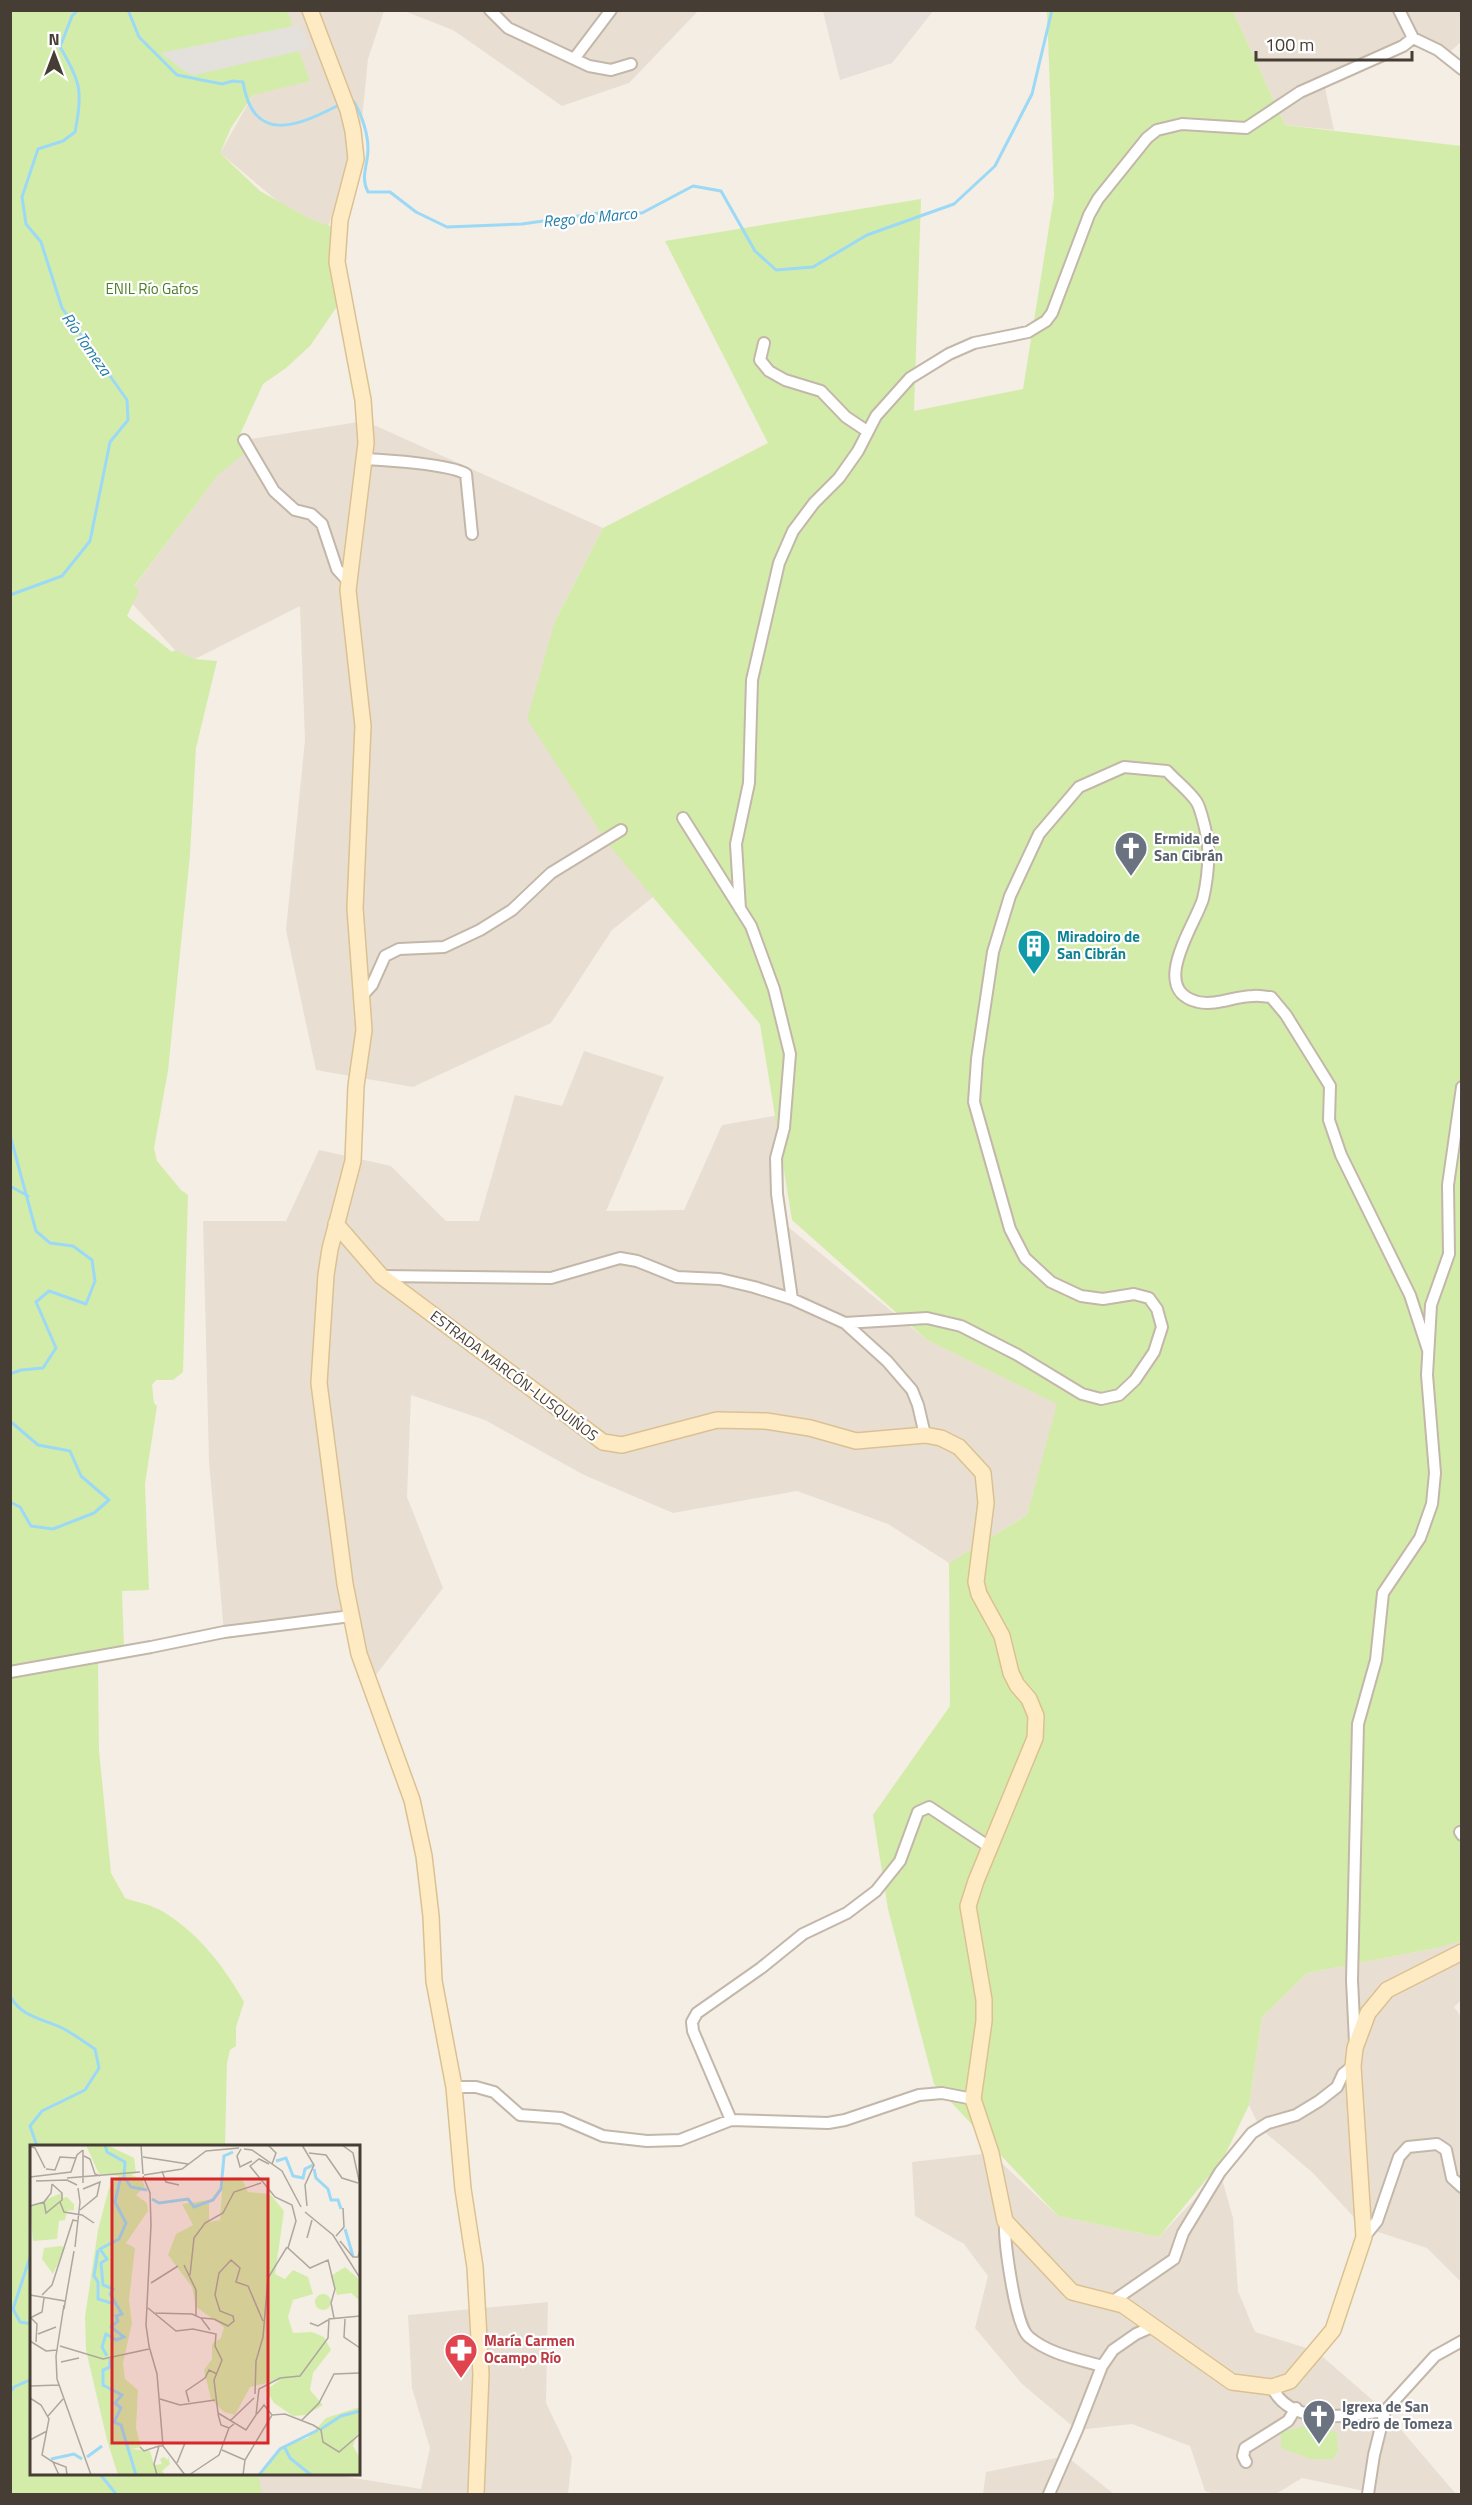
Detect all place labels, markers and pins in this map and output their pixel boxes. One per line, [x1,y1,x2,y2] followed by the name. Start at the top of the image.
[1154,827,1223,867] place label: Ermida de San Cibrán
[1113,830,1149,877] church icon: Ermida de San Cibrán
[1057,925,1140,965] place label: Miradoiro de San Cibrán
[1016,928,1052,975] building icon: Miradoiro de San Cibrán
[484,2329,575,2369] place label: María Carmen Ocampo Río
[443,2332,479,2379] pharmacy icon: María Carmen Ocampo Río
[1342,2395,1453,2435] place label: Igrexa de San Pedro de Tomeza
[1301,2398,1337,2445] church icon: Igrexa de San Pedro de Tomeza

